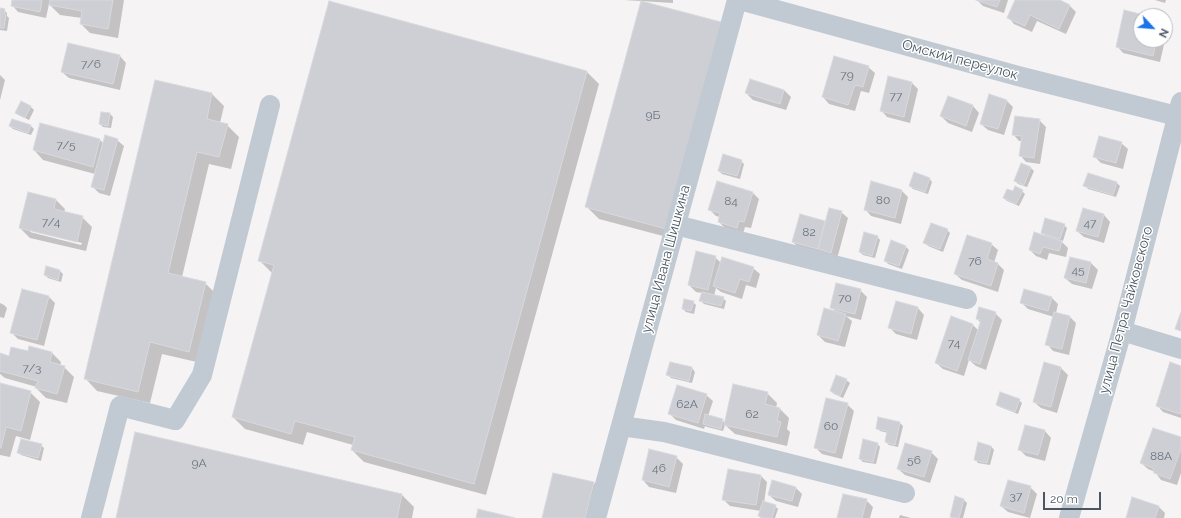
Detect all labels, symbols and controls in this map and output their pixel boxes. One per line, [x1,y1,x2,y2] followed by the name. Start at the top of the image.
[1133,8,1173,48] north arrow
[1156,26,1171,40] text: N
[900,36,1020,84] street label: Омский переулок
[81,57,101,71] house number: 7/6
[840,68,854,82] house number: 79
[890,89,902,103] house number: 77
[646,108,660,122] house number: 9Б
[56,138,76,152] house number: 7/5
[638,183,694,335] street label: улица Ивана Шишкина
[876,193,890,207] house number: 80
[724,194,738,208] house number: 84
[42,215,60,229] house number: 7/4
[1084,216,1096,230] house number: 47
[802,225,816,239] house number: 82
[1096,225,1156,395] street label: улица Петра Чайковского
[968,254,982,268] house number: 76
[1071,263,1085,277] house number: 45
[838,291,852,305] house number: 70
[948,336,960,350] house number: 74
[22,361,42,375] house number: 7/3
[676,397,698,411] house number: 62А
[745,407,759,421] house number: 62
[824,419,838,433] house number: 60
[1150,449,1172,463] house number: 88А
[907,453,921,467] house number: 56
[191,456,207,470] house number: 9А
[652,461,666,475] house number: 46
[1045,484,1103,510] scale bar
[1010,489,1022,503] house number: 37
[1050,492,1078,506] text: 20 m

